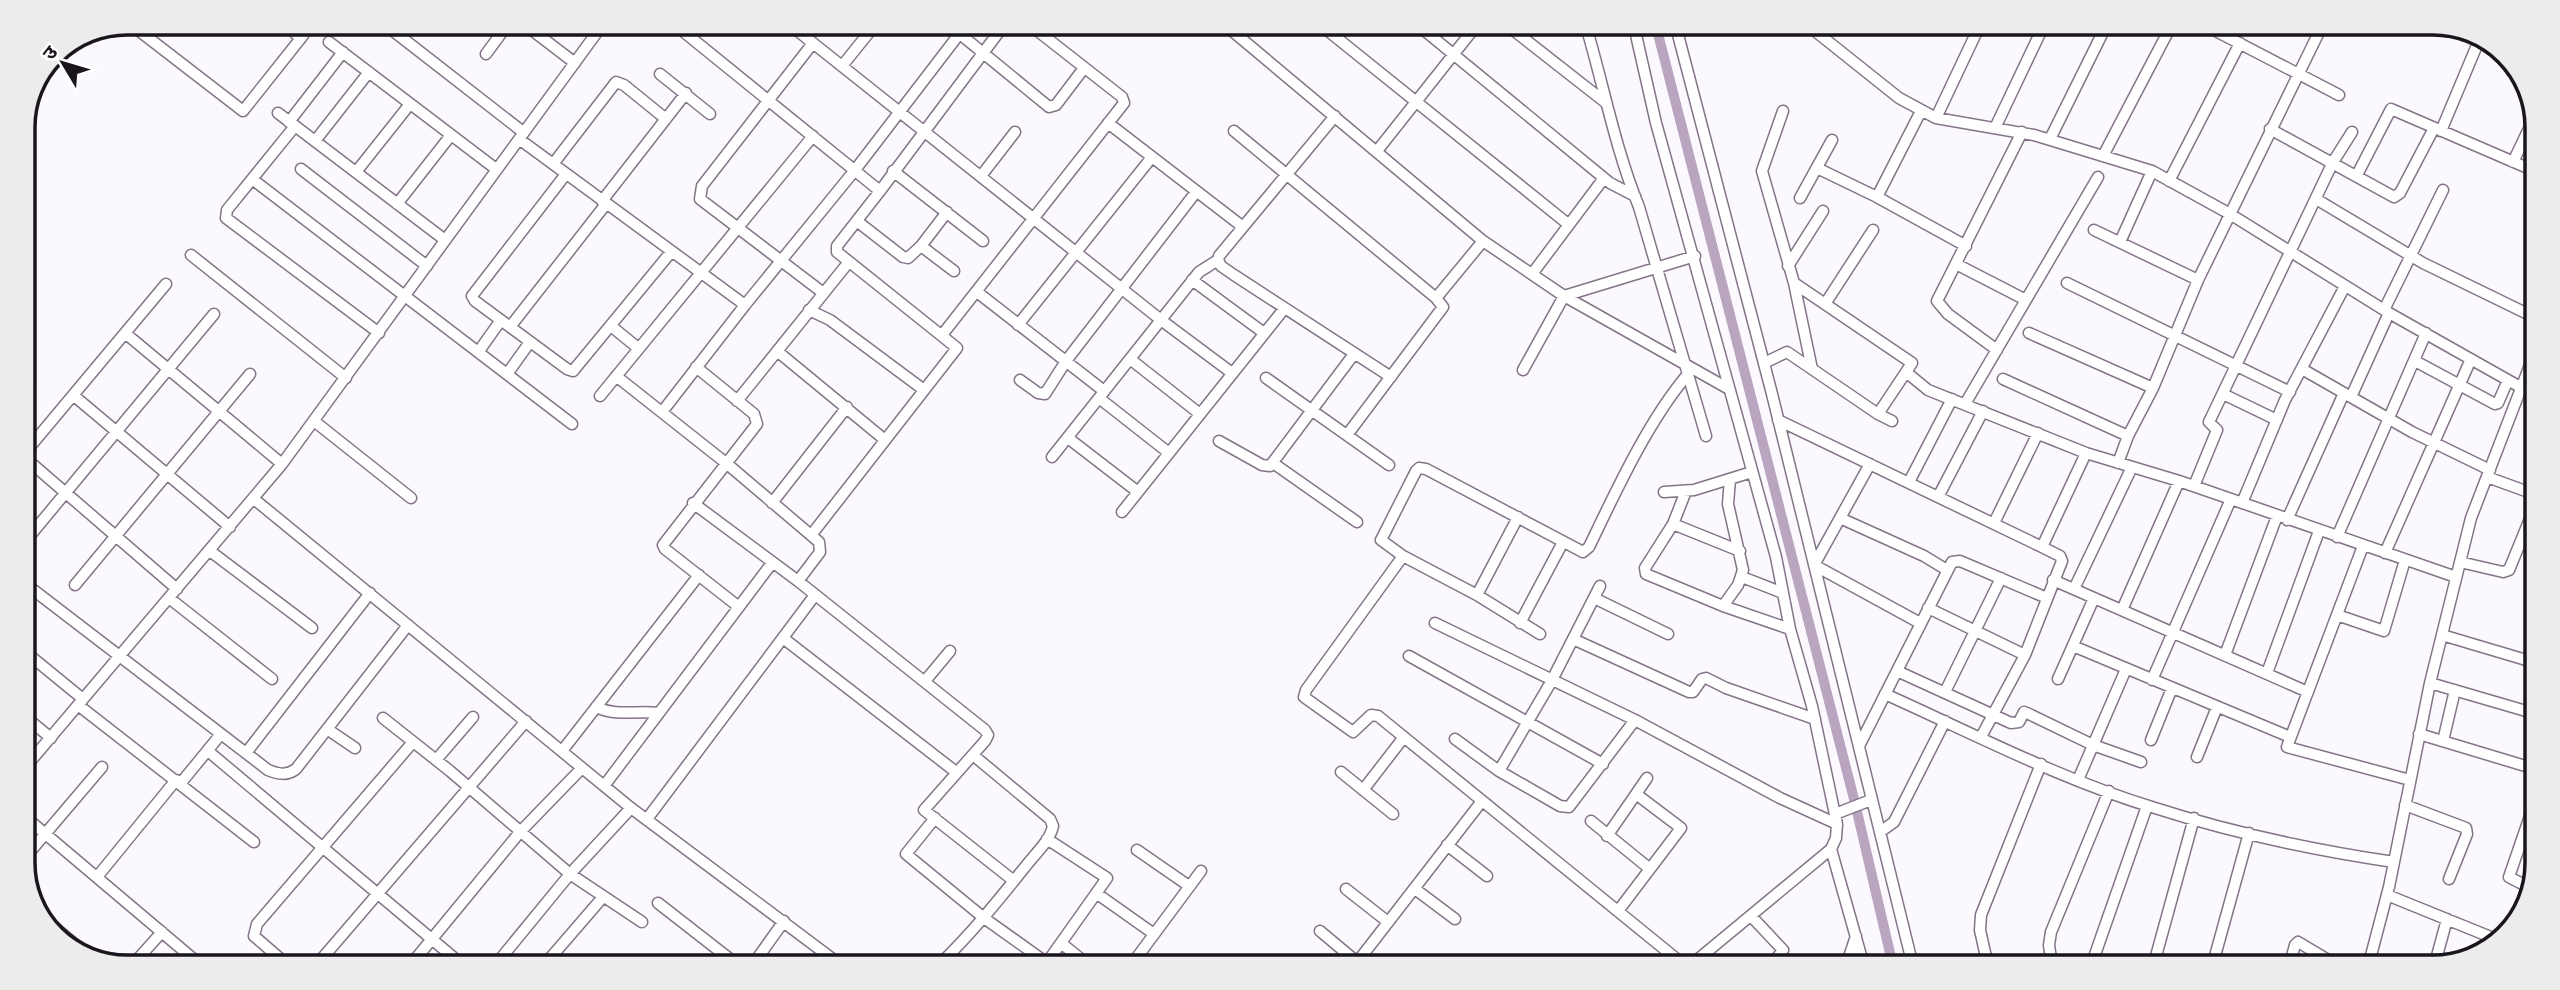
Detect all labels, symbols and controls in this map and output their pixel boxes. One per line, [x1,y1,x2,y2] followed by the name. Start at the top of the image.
[28,28,98,98] north arrow
[37,40,64,65] text: उ

